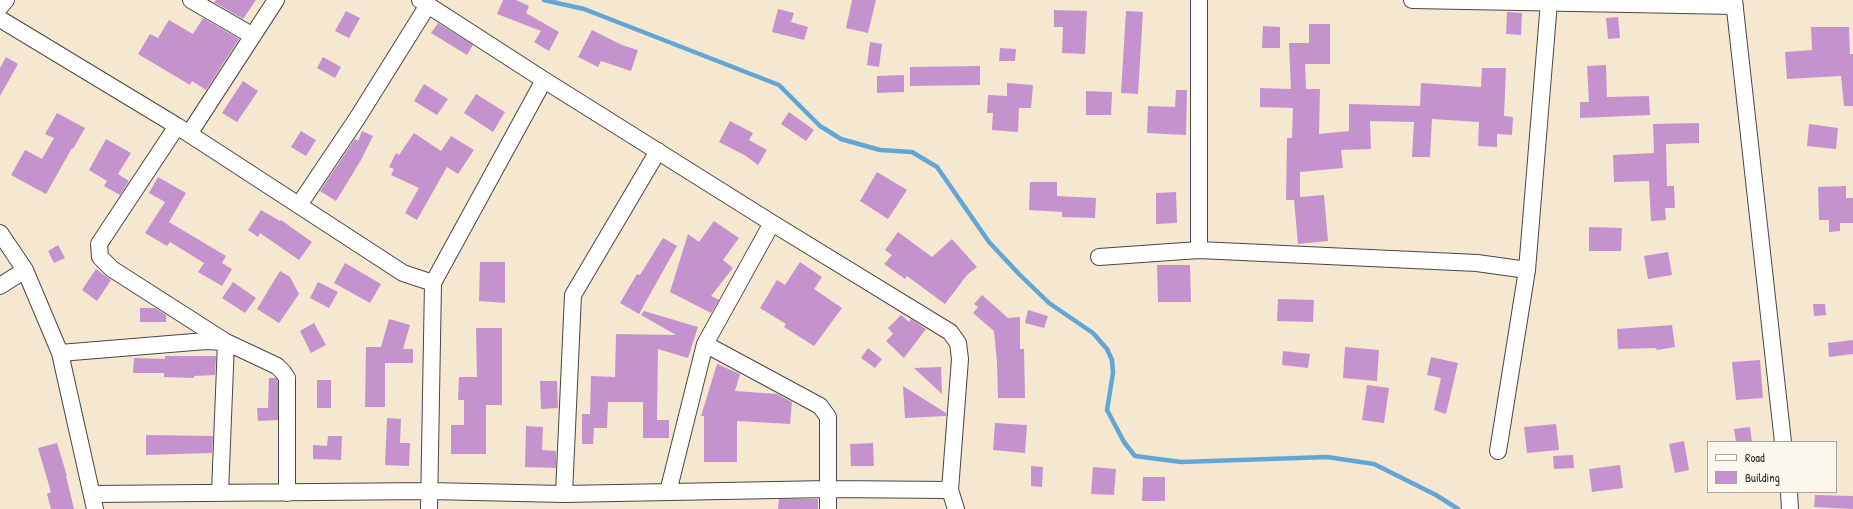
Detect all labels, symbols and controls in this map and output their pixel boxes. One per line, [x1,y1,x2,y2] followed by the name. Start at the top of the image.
[1707,441,1837,493] legend
[1745,449,1765,466] text: Road
[1745,469,1780,486] text: Building

